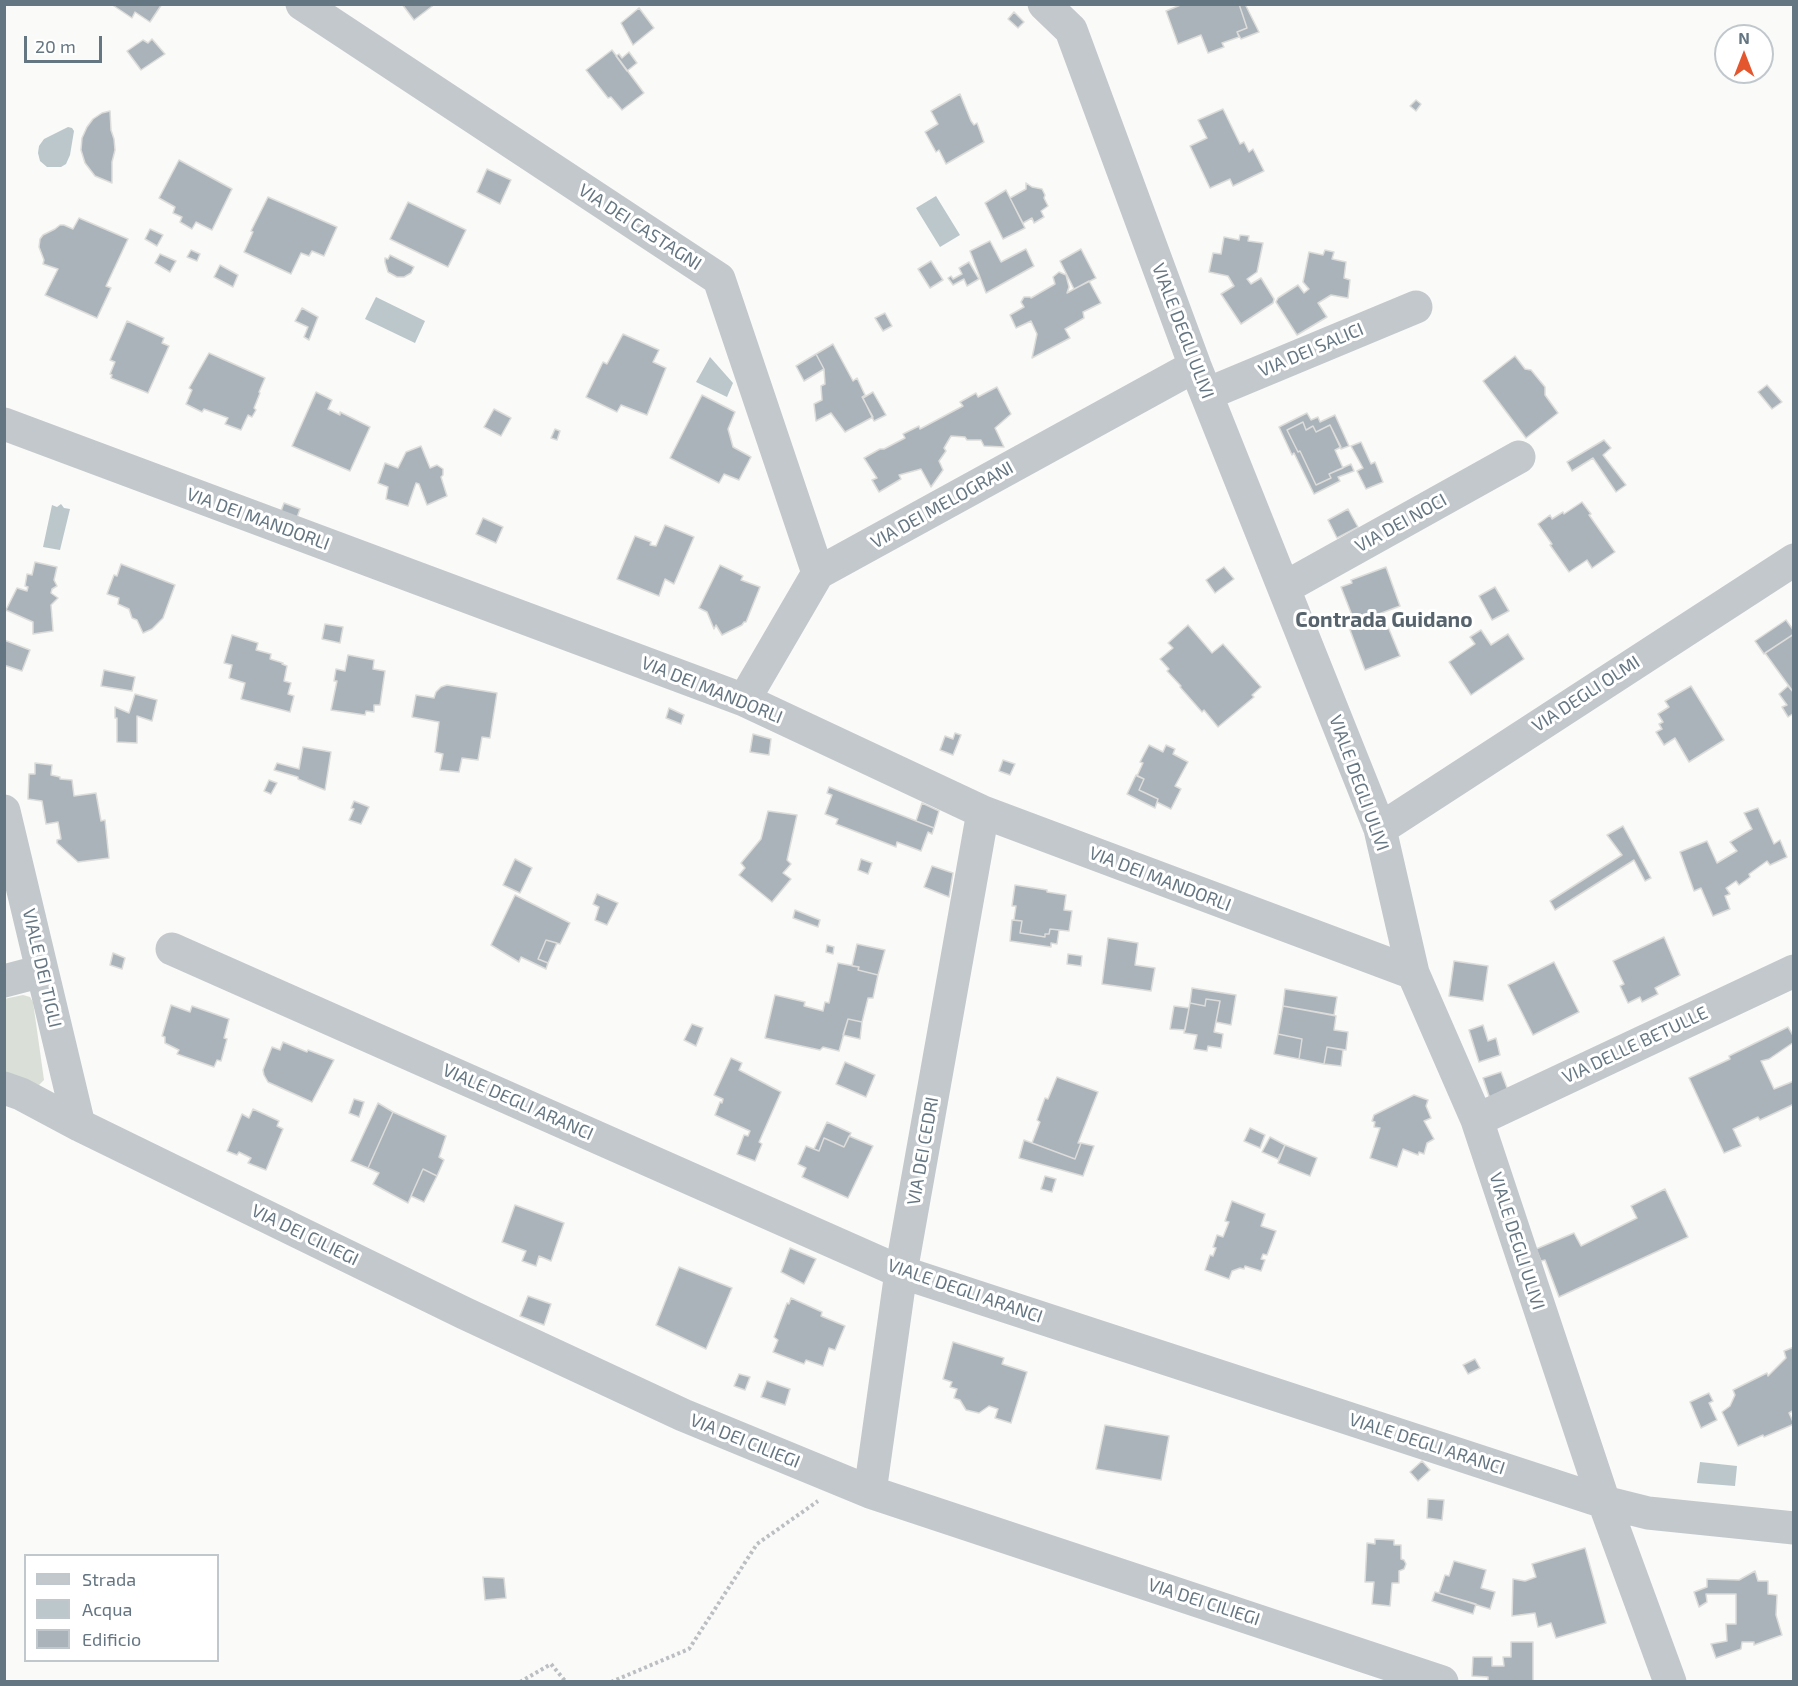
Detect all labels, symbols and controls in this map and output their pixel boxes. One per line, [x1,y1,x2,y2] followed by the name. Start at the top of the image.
[27,24,105,62] scale bar
[1714,24,1774,84] north arrow
[1738,28,1750,47] text: N
[35,35,76,57] text: 20 m
[574,179,706,275] street label: VIA DEI CASTAGNI
[1147,260,1219,402] street label: VIALE DEGLI ULIVI
[1255,318,1367,382] street label: VIA DEI SALICI
[867,457,1017,553] street label: VIA DEI MELOGRANI
[184,483,332,555] street label: VIA DEI MANDORLI
[1351,489,1451,557] street label: VIA DEI NOCI
[1295,607,1473,633] district label: Contrada Guidano
[1528,651,1644,737] street label: VIA DEGLI OLMI
[638,652,786,728] street label: VIA DEI MANDORLI
[1324,712,1394,854] street label: VIALE DEGLI ULIVI
[1086,842,1234,916] street label: VIA DEI MANDORLI
[18,906,66,1030] street label: VIALE DEI TIGLI
[1559,1002,1711,1088] street label: VIA DELLE BETULLE
[439,1059,597,1145] street label: VIALE DEGLI ARANCI
[903,1095,943,1207] street label: VIA DEI CEDRI
[1485,1170,1549,1312] street label: VIALE DEGLI ULIVI
[248,1200,362,1270] street label: VIA DEI CILIEGI
[885,1254,1045,1328] street label: VIALE DEGLI ARANCI
[687,1409,803,1473] street label: VIA DEI CILIEGI
[1346,1409,1508,1479] street label: VIALE DEGLI ARANCI
[24,1554,219,1662] legend
[82,1568,136,1590] text: Strada
[1145,1574,1263,1630] street label: VIA DEI CILIEGI
[82,1598,132,1620] text: Acqua
[82,1628,141,1650] text: Edificio

